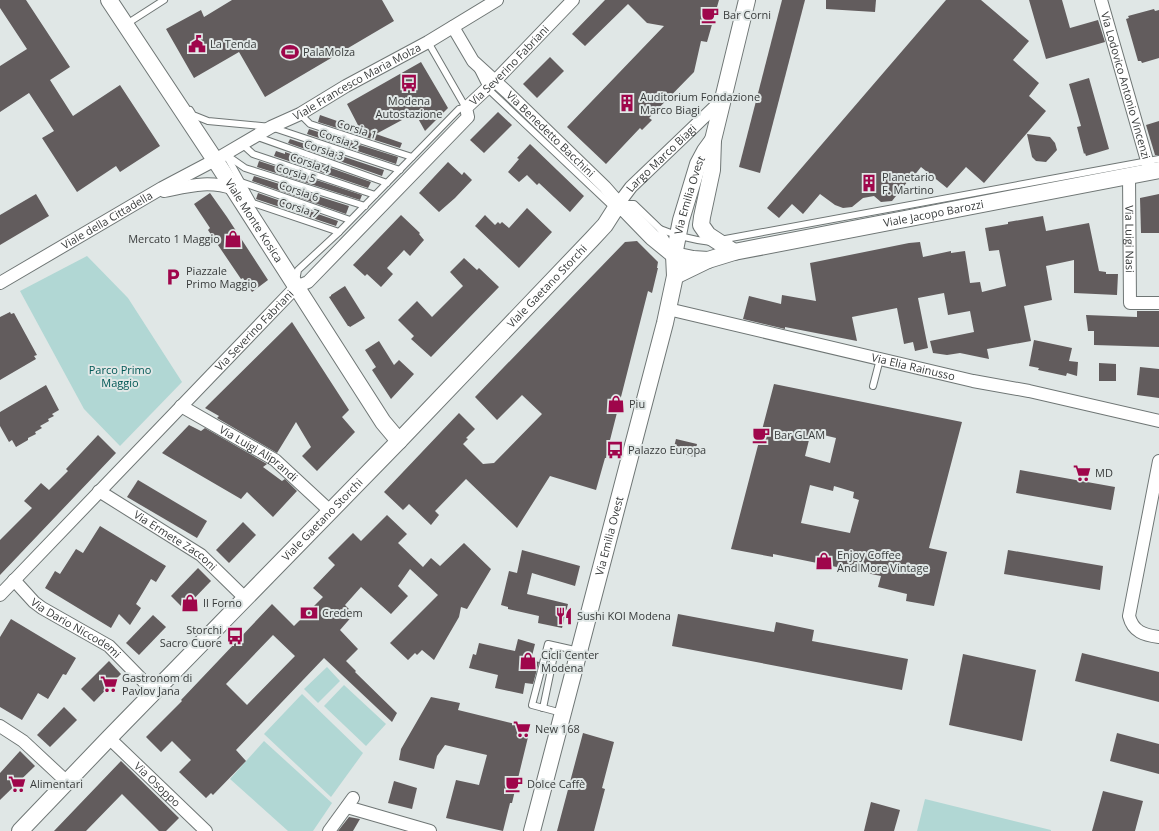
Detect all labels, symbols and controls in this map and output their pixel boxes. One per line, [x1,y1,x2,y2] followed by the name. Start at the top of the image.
[700,5,720,25] cafe icon: Bar Corni
[723,7,771,22] place label: Bar Corni
[1098,10,1154,161] street label: Via Lodovico Antonio Vincenzi
[466,22,552,108] street label: Via Severino Fabriani
[187,34,207,54] public building icon: La Tenda
[210,36,257,51] place label: La Tenda
[290,39,423,123] street label: Viale Francesco Maria Molza
[280,42,300,62] sports icon: PalaMolza
[303,44,355,59] place label: PalaMolza
[399,73,419,93] bus stop icon: Modena Autostazione
[503,87,598,180] street label: Via Benedetto Bacchini
[640,89,760,117] place label: Auditorium Fondazione Marco Biagi
[376,93,443,121] place label: Modena Autostazione
[617,93,637,113] building icon: Auditorium Fondazione Marco Biagi
[335,115,379,142] street label: Corsia 1
[622,121,699,195] street label: Largo Marco Biagi
[317,125,361,152] street label: Corsia 2
[302,136,346,163] street label: Corsia 3
[288,149,333,177] street label: Corsia 4
[670,153,708,236] street label: Via Emilia Ovest
[274,159,318,186] street label: Corsia 5
[882,169,935,197] place label: Planetario F. Martino
[859,173,879,193] building icon: Planetario F. Martino
[222,176,287,265] street label: Viale Monte Kosica
[277,177,321,204] street label: Corsia 6
[58,187,155,252] street label: Viale della Cittadella
[277,194,321,221] street label: Corsia 7
[882,196,985,230] street label: Viale Jacopo Barozzi
[1122,205,1138,273] street label: Via Luigi Nasi
[223,229,243,249] shop icon: Mercato 1 Maggio
[128,231,220,246] place label: Mercato 1 Maggio
[503,241,590,331] street label: Viale Gaetano Storchi
[186,263,257,291] place label: Piazzale Primo Maggio
[163,267,183,287] parking icon: Piazzale Primo Maggio
[211,286,297,374] street label: Via Severino Fabriani
[870,349,957,384] street label: Via Elia Rainusso
[89,362,152,390] park label: Parco Primo Maggio
[606,394,626,414] shop icon: Piu
[629,396,645,411] place label: Piu
[217,422,301,484] street label: Via Luigi Aliprandi
[751,425,771,445] cafe icon: Bar GLAM
[774,427,825,442] place label: Bar GLAM
[605,440,625,460] bus stop icon: Palazzo Europa
[628,442,706,457] place label: Palazzo Europa
[1072,463,1092,483] supermarket icon: MD
[1095,465,1113,480] place label: MD
[278,475,366,564] street label: Viale Gaetano Storchi
[591,494,626,577] street label: Via Emilia Ovest
[131,507,220,573] street label: Via Ermete Zacconi
[837,547,929,575] place label: Enjoy Coffee And More Vintage
[814,551,834,571] shop icon: Enjoy Coffee And More Vintage
[180,593,200,613] shop icon: Il Forno
[28,594,124,661] street label: Via Dario Niccodemi
[203,595,242,610] place label: Il Forno
[299,603,319,623] bank icon: Credem
[322,605,363,620] place label: Credem
[554,606,574,626] restaurant icon: Sushi KOI Modena
[577,608,671,623] place label: Sushi KOI Modena
[160,622,222,650] place label: Storchi Sacro Cuore
[225,626,245,646] bus stop icon: Storchi Sacro Cuore
[541,647,599,675] place label: Cicli Center Modena
[518,651,538,671] shop icon: Cicli Center Modena
[122,670,192,698] place label: Gastronom di Pavlov Jana
[99,674,119,694] supermarket icon: Gastronom di Pavlov Jana
[512,719,532,739] supermarket icon: New 168
[535,721,580,736] place label: New 168
[131,758,184,810] street label: Via Osoppo
[7,774,27,794] supermarket icon: Alimentari
[504,774,524,794] cafe icon: Dolce Caffè
[30,776,83,791] place label: Alimentari
[527,776,585,791] place label: Dolce Caffè

